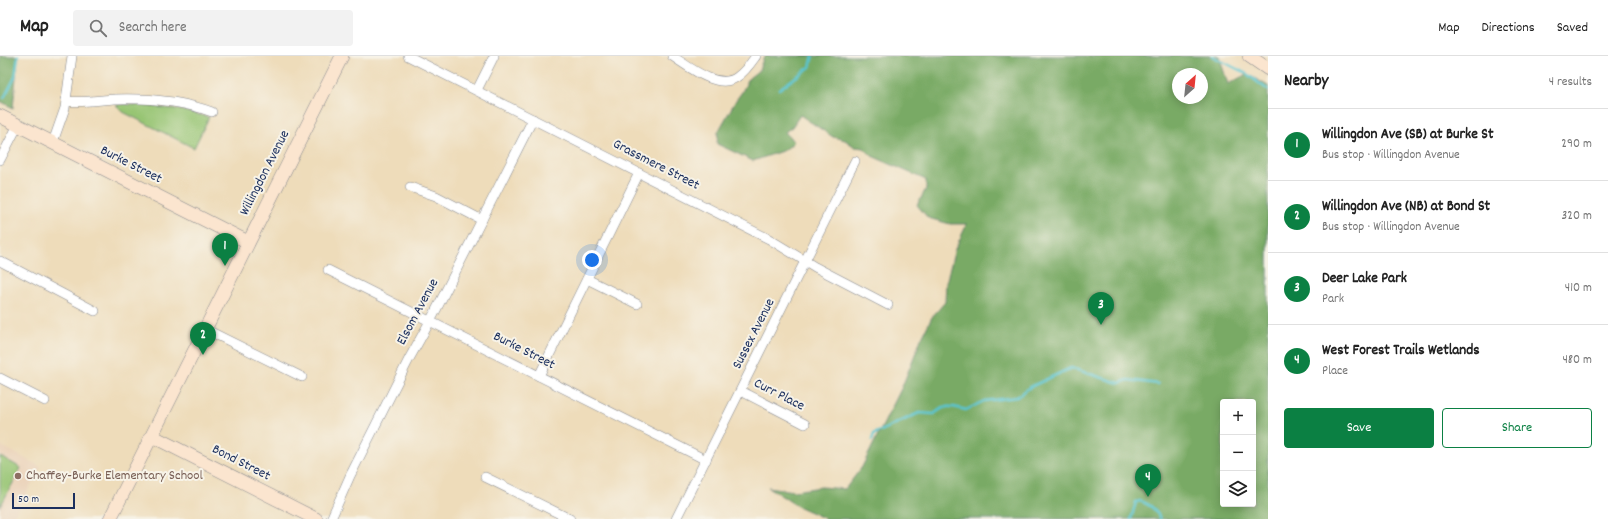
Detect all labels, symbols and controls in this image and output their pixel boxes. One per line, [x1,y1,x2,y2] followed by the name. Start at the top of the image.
[73,10,353,46] search box
[20,14,49,41] text: Map
[87,17,109,39] icon: search
[119,17,187,39] text: Search here
[1438,18,1460,38] text: Map
[1482,18,1535,38] text: Directions
[1557,18,1588,38] text: Saved
[1172,68,1208,104] north arrow
[1284,70,1328,94] text: Nearby
[1549,73,1592,92] text: 4 results
[1322,124,1493,146] text: Willingdon Ave (SB) at Burke St
[235,127,295,219] street label: Willingdon Avenue
[609,135,703,195] street label: Grassmere Street
[1296,135,1298,154] text: 1
[1561,135,1592,154] text: 290 m
[97,141,165,189] street label: Burke Street
[1322,146,1460,165] text: Bus stop · Willingdon Avenue
[1322,196,1490,218] text: Willingdon Ave (NB) at Bond St
[1294,207,1300,226] text: 2
[1562,207,1592,226] text: 320 m
[1322,218,1460,237] text: Bus stop · Willingdon Avenue
[212,233,238,266] pin: 1
[582,250,602,270] your location
[1322,268,1407,290] text: Deer Lake Park
[392,275,444,349] street label: Elsom Avenue
[1294,279,1300,298] text: 3
[1565,279,1592,298] text: 410 m
[1322,290,1344,309] text: Park
[1088,292,1114,325] pin: 3
[728,295,780,373] street label: Sussex Avenue
[190,322,216,355] pin: 2
[490,327,558,375] street label: Burke Street
[1322,340,1480,362] text: West Forest Trails Wetlands
[1294,351,1300,370] text: 4
[1562,351,1592,370] text: 480 m
[1322,362,1348,381] text: Place
[750,374,808,416] street label: Curr Place
[1220,399,1256,507] map controls
[1220,399,1256,435] button: +
[1284,408,1434,448] button: Save
[1442,408,1592,448] button: Share
[1220,435,1256,471] button: −
[208,440,274,486] street label: Bond Street
[1135,464,1161,497] pin: 4
[26,466,204,486] place label: Chaffey-Burke Elementary School
[13,471,23,481] marker: Chaffey-Burke Elementary School
[1220,471,1256,507] button: layers
[12,491,75,510] scale bar
[18,492,39,508] text: 50 m

